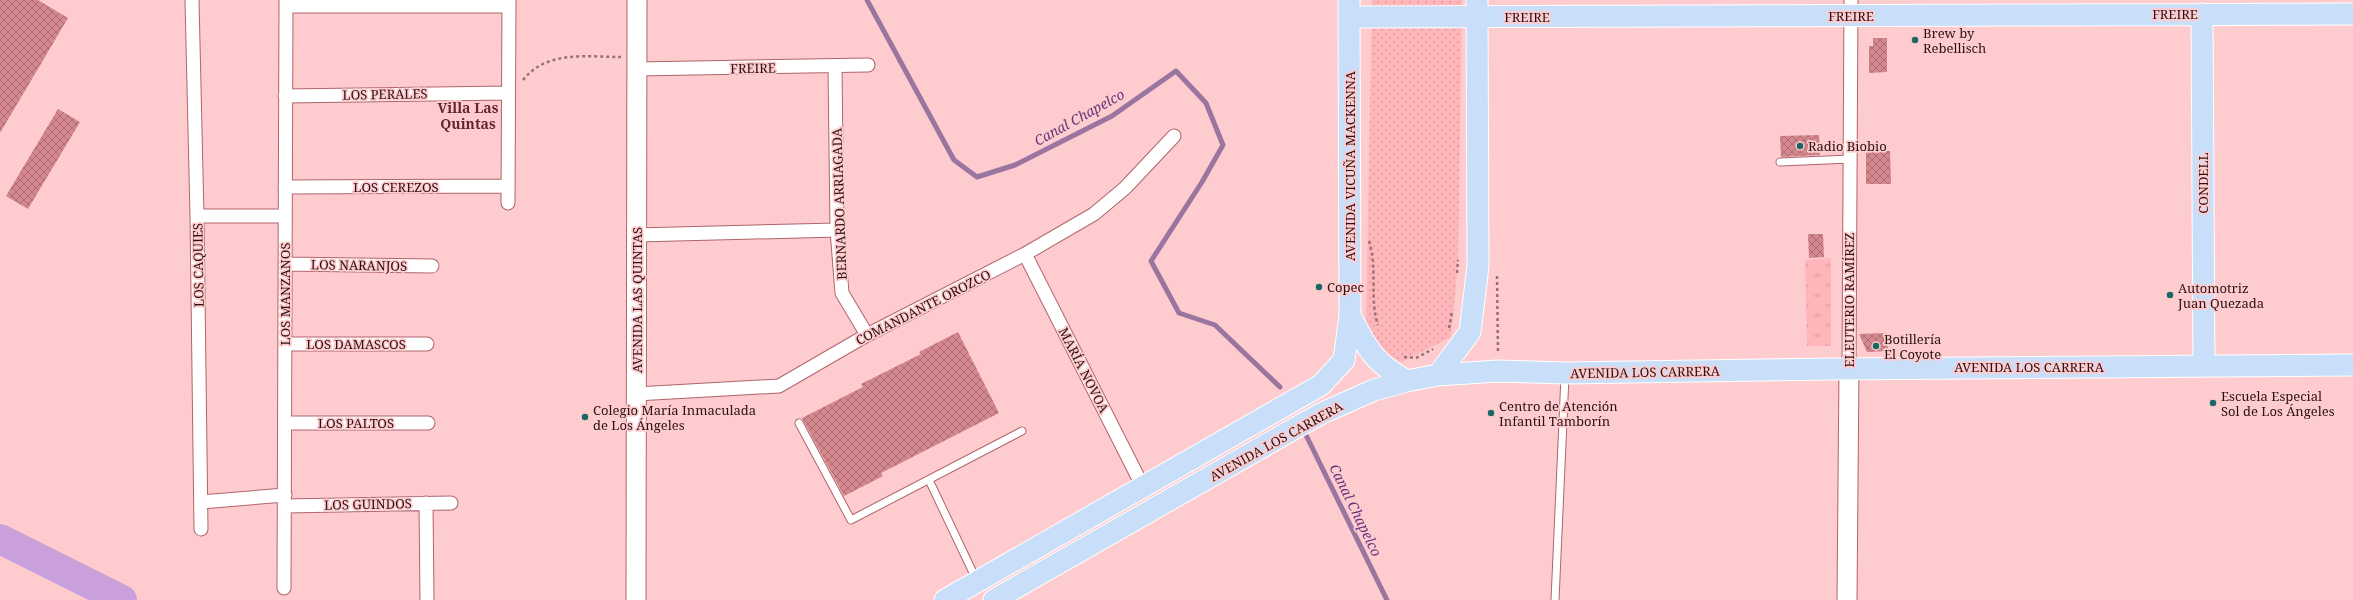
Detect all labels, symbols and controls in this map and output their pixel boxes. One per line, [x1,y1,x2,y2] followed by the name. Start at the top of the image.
[2152,5,2198,23] street label: FREIRE
[1828,7,1874,25] street label: FREIRE
[1504,8,1550,26] street label: FREIRE
[1923,24,1986,57] place label: Brew by Rebellisch
[1910,35,1920,45] marker: Brew by Rebellisch
[730,59,776,77] street label: FREIRE
[1341,70,1359,261] street label: AVENIDA VICUÑA MACKENNA
[342,84,428,104] street label: LOS PERALES
[1030,84,1128,150] water label: Canal Chapelco
[438,98,499,133] district label: Villa Las Quintas
[827,127,851,280] street label: BERNARDO ARRIAGADA
[1808,137,1887,155] place label: Radio Biobio
[1795,141,1805,151] marker: Radio Biobio
[2194,152,2212,214] street label: CONDELL
[353,178,439,196] street label: LOS CEREZOS
[188,223,208,307] street label: LOS CAQUIES
[628,227,646,373] street label: AVENIDA LAS QUINTAS
[1840,232,1858,368] street label: ELEUTERIO RAMÍREZ
[276,243,294,345] street label: LOS MANZANOS
[311,255,407,275] street label: LOS NARANJOS
[852,265,994,349] street label: COMANDANTE OROZCO
[1327,278,1364,296] place label: Copec
[2177,279,2264,312] place label: Automotriz Juan Quezada
[1314,282,1324,292] marker: Copec
[2165,290,2175,300] marker: Automotriz Juan Quezada
[1055,324,1114,417] street label: MARÍA NOVOA
[1884,330,1941,363] place label: Botillería El Coyote
[306,335,406,353] street label: LOS DAMASCOS
[1871,341,1881,351] marker: Botillería El Coyote
[1954,358,2105,376] street label: AVENIDA LOS CARRERA
[1570,362,1721,382] street label: AVENIDA LOS CARRERA
[2221,387,2335,420] place label: Escuela Especial Sol de Los Ángeles
[1206,396,1347,485] street label: AVENIDA LOS CARRERA
[1499,397,1618,430] place label: Centro de Atención Infantil Tamborín
[2208,398,2218,408] marker: Escuela Especial Sol de Los Ángeles
[593,401,756,434] place label: Colegio María Inmaculada de Los Ángeles
[1486,408,1496,418] marker: Centro de Atención Infantil Tamborín
[580,412,590,422] marker: Colegio María Inmaculada de Los Ángeles
[318,414,394,432] street label: LOS PALTOS
[1325,461,1387,559] water label: Canal Chapelco
[324,494,412,514] street label: LOS GUINDOS

